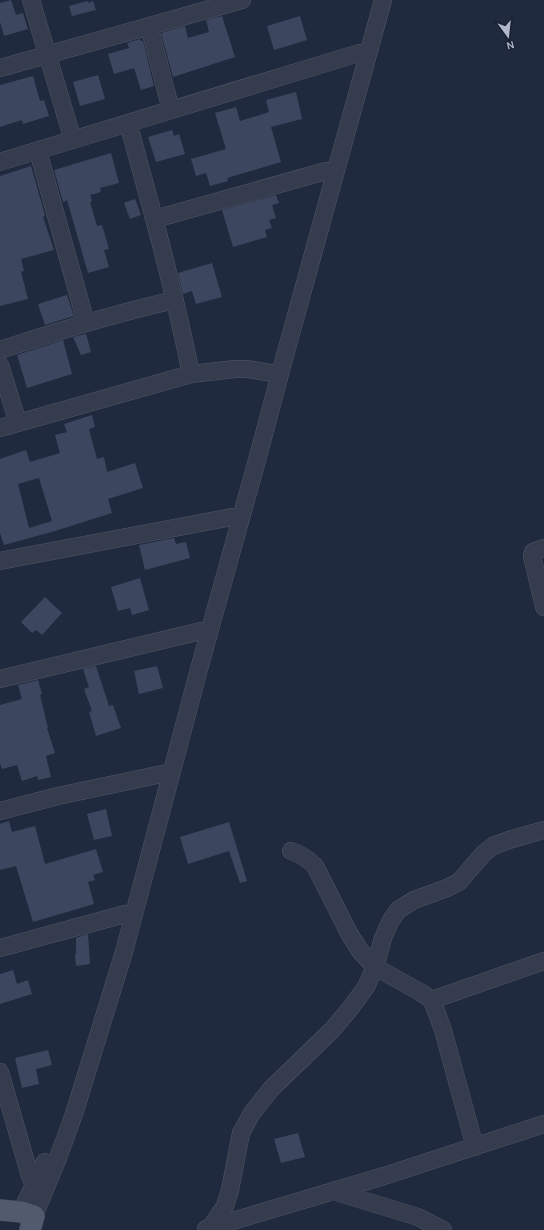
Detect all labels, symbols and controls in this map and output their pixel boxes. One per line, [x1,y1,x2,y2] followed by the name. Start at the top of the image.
[488,16,528,56] north arrow
[505,38,516,52] text: N

